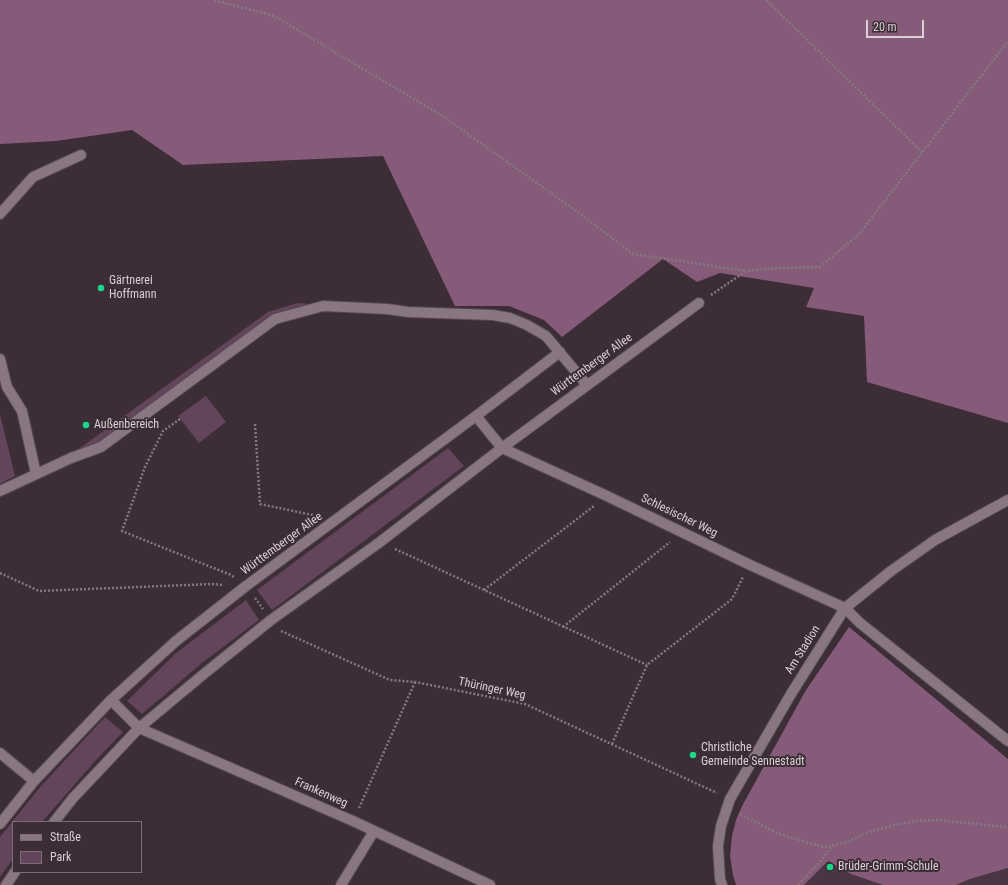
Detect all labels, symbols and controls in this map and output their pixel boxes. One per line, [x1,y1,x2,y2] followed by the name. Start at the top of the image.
[868,12,926,38] scale bar
[873,20,897,34] text: 20 m
[109,274,156,302] place label: Gärtnerei Hoffmann
[96,283,106,293] marker: Gärtnerei Hoffmann
[548,331,636,399] street label: Württemberger Allee
[94,418,159,432] place label: Außenbereich
[81,420,91,430] marker: Außenbereich
[638,491,720,541] street label: Schlesischer Weg
[238,510,326,578] street label: Württemberger Allee
[782,623,824,677] street label: Am Stadion
[457,675,527,703] street label: Thüringer Weg
[701,741,805,769] place label: Christliche Gemeinde Sennestadt
[688,750,698,760] marker: Christliche Gemeinde Sennestadt
[292,775,350,811] street label: Frankenweg
[12,821,142,873] legend
[50,830,81,844] text: Straße
[50,850,71,864] text: Park
[838,860,939,874] place label: Brüder-Grimm-Schule
[825,862,835,872] marker: Brüder-Grimm-Schule

